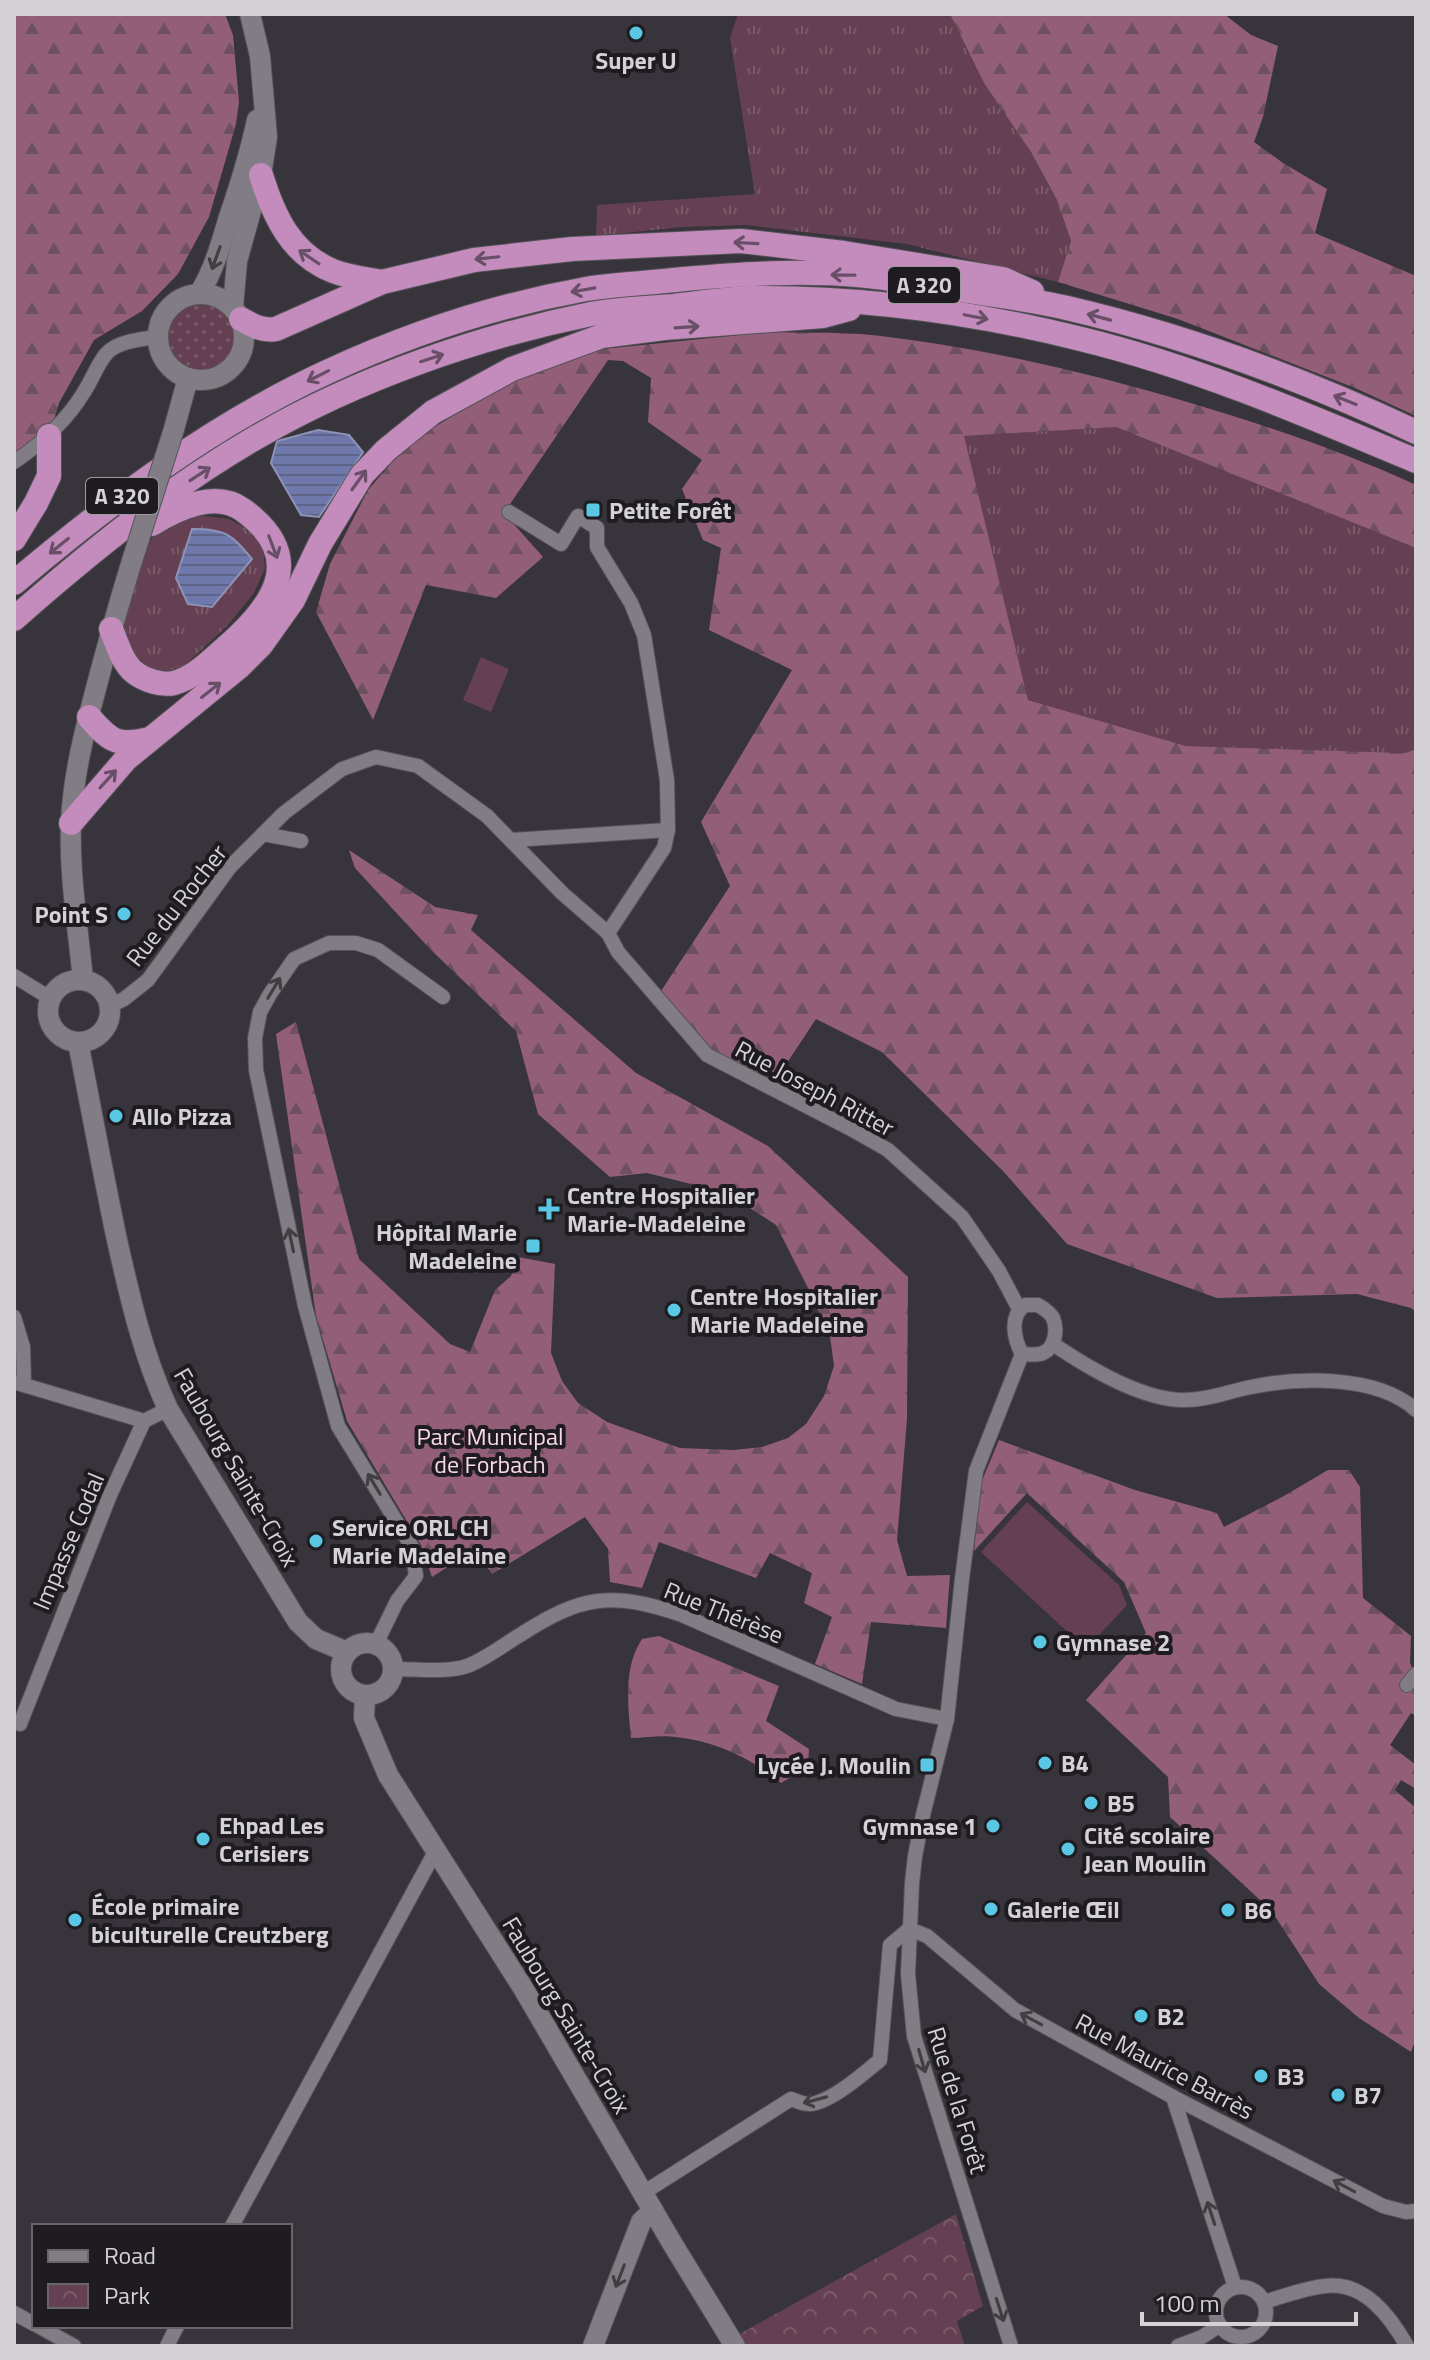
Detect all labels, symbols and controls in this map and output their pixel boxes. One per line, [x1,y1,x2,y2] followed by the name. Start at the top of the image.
[627,24,645,42] marker: Super U
[595,42,677,78] place label: Super U
[733,235,760,250] one-way arrow
[208,245,222,270] one-way arrow
[299,249,321,265] one-way arrow
[474,251,501,266] one-way arrow
[830,267,857,282] one-way arrow
[888,267,960,303] road number: A 320
[571,284,597,299] one-way arrow
[1086,309,1112,324] one-way arrow
[963,311,988,326] one-way arrow
[673,319,700,334] one-way arrow
[419,350,444,365] one-way arrow
[307,369,331,385] one-way arrow
[1333,392,1358,406] one-way arrow
[188,466,211,482] one-way arrow
[351,470,368,491] one-way arrow
[86,478,158,514] road number: A 320
[609,492,732,528] place label: Petite Forêt
[584,501,602,519] marker: Petite Forêt
[267,535,281,559] one-way arrow
[49,537,70,554] one-way arrow
[200,681,221,699] one-way arrow
[99,769,117,789] one-way arrow
[117,836,235,974] street label: Rue du Rocher
[35,896,108,932] place label: Point S
[115,905,133,923] marker: Point S
[266,977,282,1000] one-way arrow
[729,1031,901,1145] street label: Rue Joseph Ritter
[132,1098,232,1134] place label: Allo Pizza
[107,1107,125,1125] marker: Allo Pizza
[567,1177,755,1241] place label: Centre Hospitalier Marie-Madeleine
[538,1198,560,1220] marker: Centre Hospitalier Marie-Madeleine
[376,1214,517,1278] place label: Hôpital Marie Madeleine
[283,1228,298,1253] one-way arrow
[524,1237,542,1255] marker: Hôpital Marie Madeleine
[690,1278,878,1342] place label: Centre Hospitalier Marie Madeleine
[665,1301,683,1319] marker: Centre Hospitalier Marie Madeleine
[165,1361,309,1573] street label: Faubourg Sainte-Croix
[417,1418,563,1482] park label: Parc Municipal de Forbach
[23,1467,113,1615] street label: Impasse Codal
[365,1473,381,1496] one-way arrow
[332,1509,506,1573] place label: Service ORL CH Marie Madelaine
[307,1532,325,1550] marker: Service ORL CH Marie Madelaine
[659,1572,789,1652] street label: Rue Thérèse
[1056,1624,1171,1660] place label: Gymnase 2
[1031,1633,1049,1651] marker: Gymnase 2
[1061,1745,1089,1781] place label: B4
[757,1747,911,1783] place label: Lycée J. Moulin
[1036,1754,1054,1772] marker: B4
[918,1756,936,1774] marker: Lycée J. Moulin
[1107,1785,1135,1821] place label: B5
[1082,1794,1100,1812] marker: B5
[219,1807,324,1871] place label: Ehpad Les Cerisiers
[862,1808,977,1844] place label: Gymnase 1
[984,1817,1002,1835] marker: Gymnase 1
[1084,1817,1210,1881] place label: Cité scolaire Jean Moulin
[194,1830,212,1848] marker: Ehpad Les Cerisiers
[1059,1840,1077,1858] marker: Cité scolaire Jean Moulin
[91,1888,329,1952] place label: École primaire biculturelle Creutzberg
[1007,1891,1120,1927] place label: Galerie Œil
[1244,1892,1272,1928] place label: B6
[982,1900,1000,1918] marker: Galerie Œil
[1219,1901,1237,1919] marker: B6
[494,1910,640,2121] street label: Faubourg Sainte-Croix
[66,1911,84,1929] marker: École primaire biculturelle Creutzberg
[1157,1998,1185,2034] place label: B2
[1069,2004,1261,2128] street label: Rue Maurice Barrès
[1132,2007,1150,2025] marker: B2
[1020,2011,1044,2026] one-way arrow
[919,2022,997,2178] street label: Rue de la Forêt
[915,2048,930,2074] one-way arrow
[1277,2058,1305,2094] place label: B3
[1252,2067,1270,2085] marker: B3
[1354,2077,1382,2113] place label: B7
[1329,2086,1347,2104] marker: B7
[803,2093,828,2108] one-way arrow
[1332,2177,1356,2193] one-way arrow
[1203,2201,1217,2226] one-way arrow
[32,2224,292,2328] legend
[104,2237,156,2273] text: Road
[612,2263,626,2288] one-way arrow
[1142,2276,1356,2326] scale bar
[104,2277,150,2313] text: Park
[1154,2285,1220,2321] text: 100 m
[993,2297,1008,2322] one-way arrow

